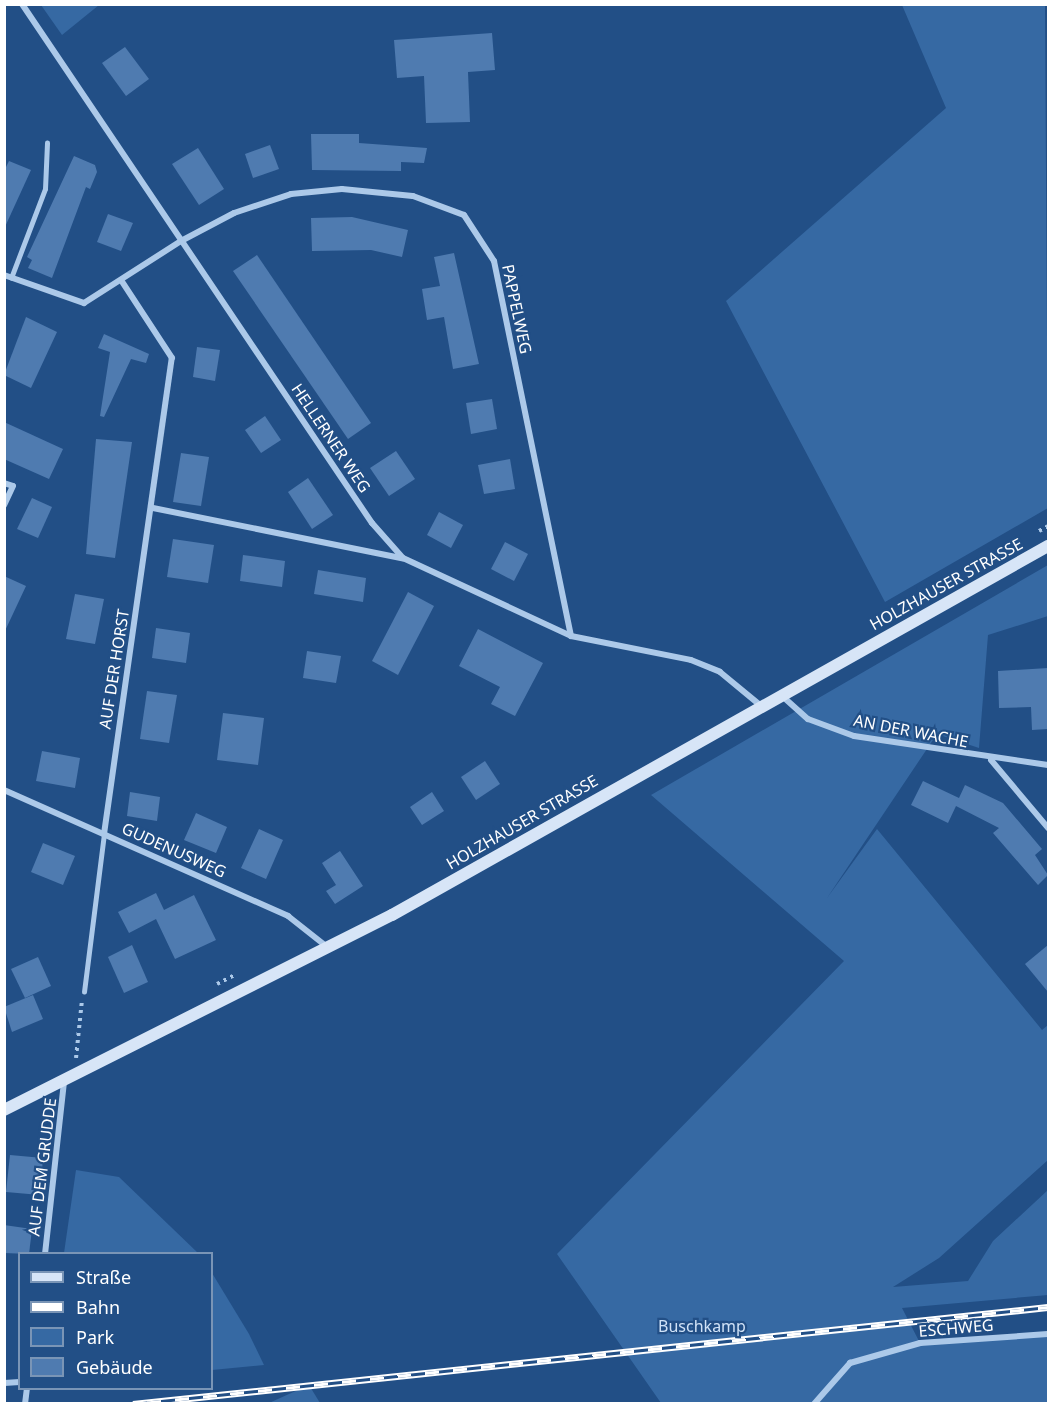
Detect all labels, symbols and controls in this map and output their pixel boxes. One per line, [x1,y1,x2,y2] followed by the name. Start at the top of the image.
[498,263,536,355] street label: PAPPELWEG
[288,380,374,496] street label: HELLERNER WEG
[866,534,1026,634] street label: HOLZHAUSER STRASSE
[95,608,133,730] street label: AUF DER HORST
[852,710,970,752] street label: AN DER WACHE
[443,771,601,873] street label: HOLZHAUSER STRASSE
[119,818,229,882] street label: GUDENUSWEG
[24,1097,60,1237] street label: AUF DEM GRUDDE
[18,1252,213,1390] legend
[76,1265,131,1289] text: Straße
[76,1295,120,1319] text: Bahn
[918,1315,994,1341] street label: ESCHWEG
[658,1316,746,1336] park label: Buschkamp
[76,1325,114,1349] text: Park
[76,1355,153,1379] text: Gebäude

